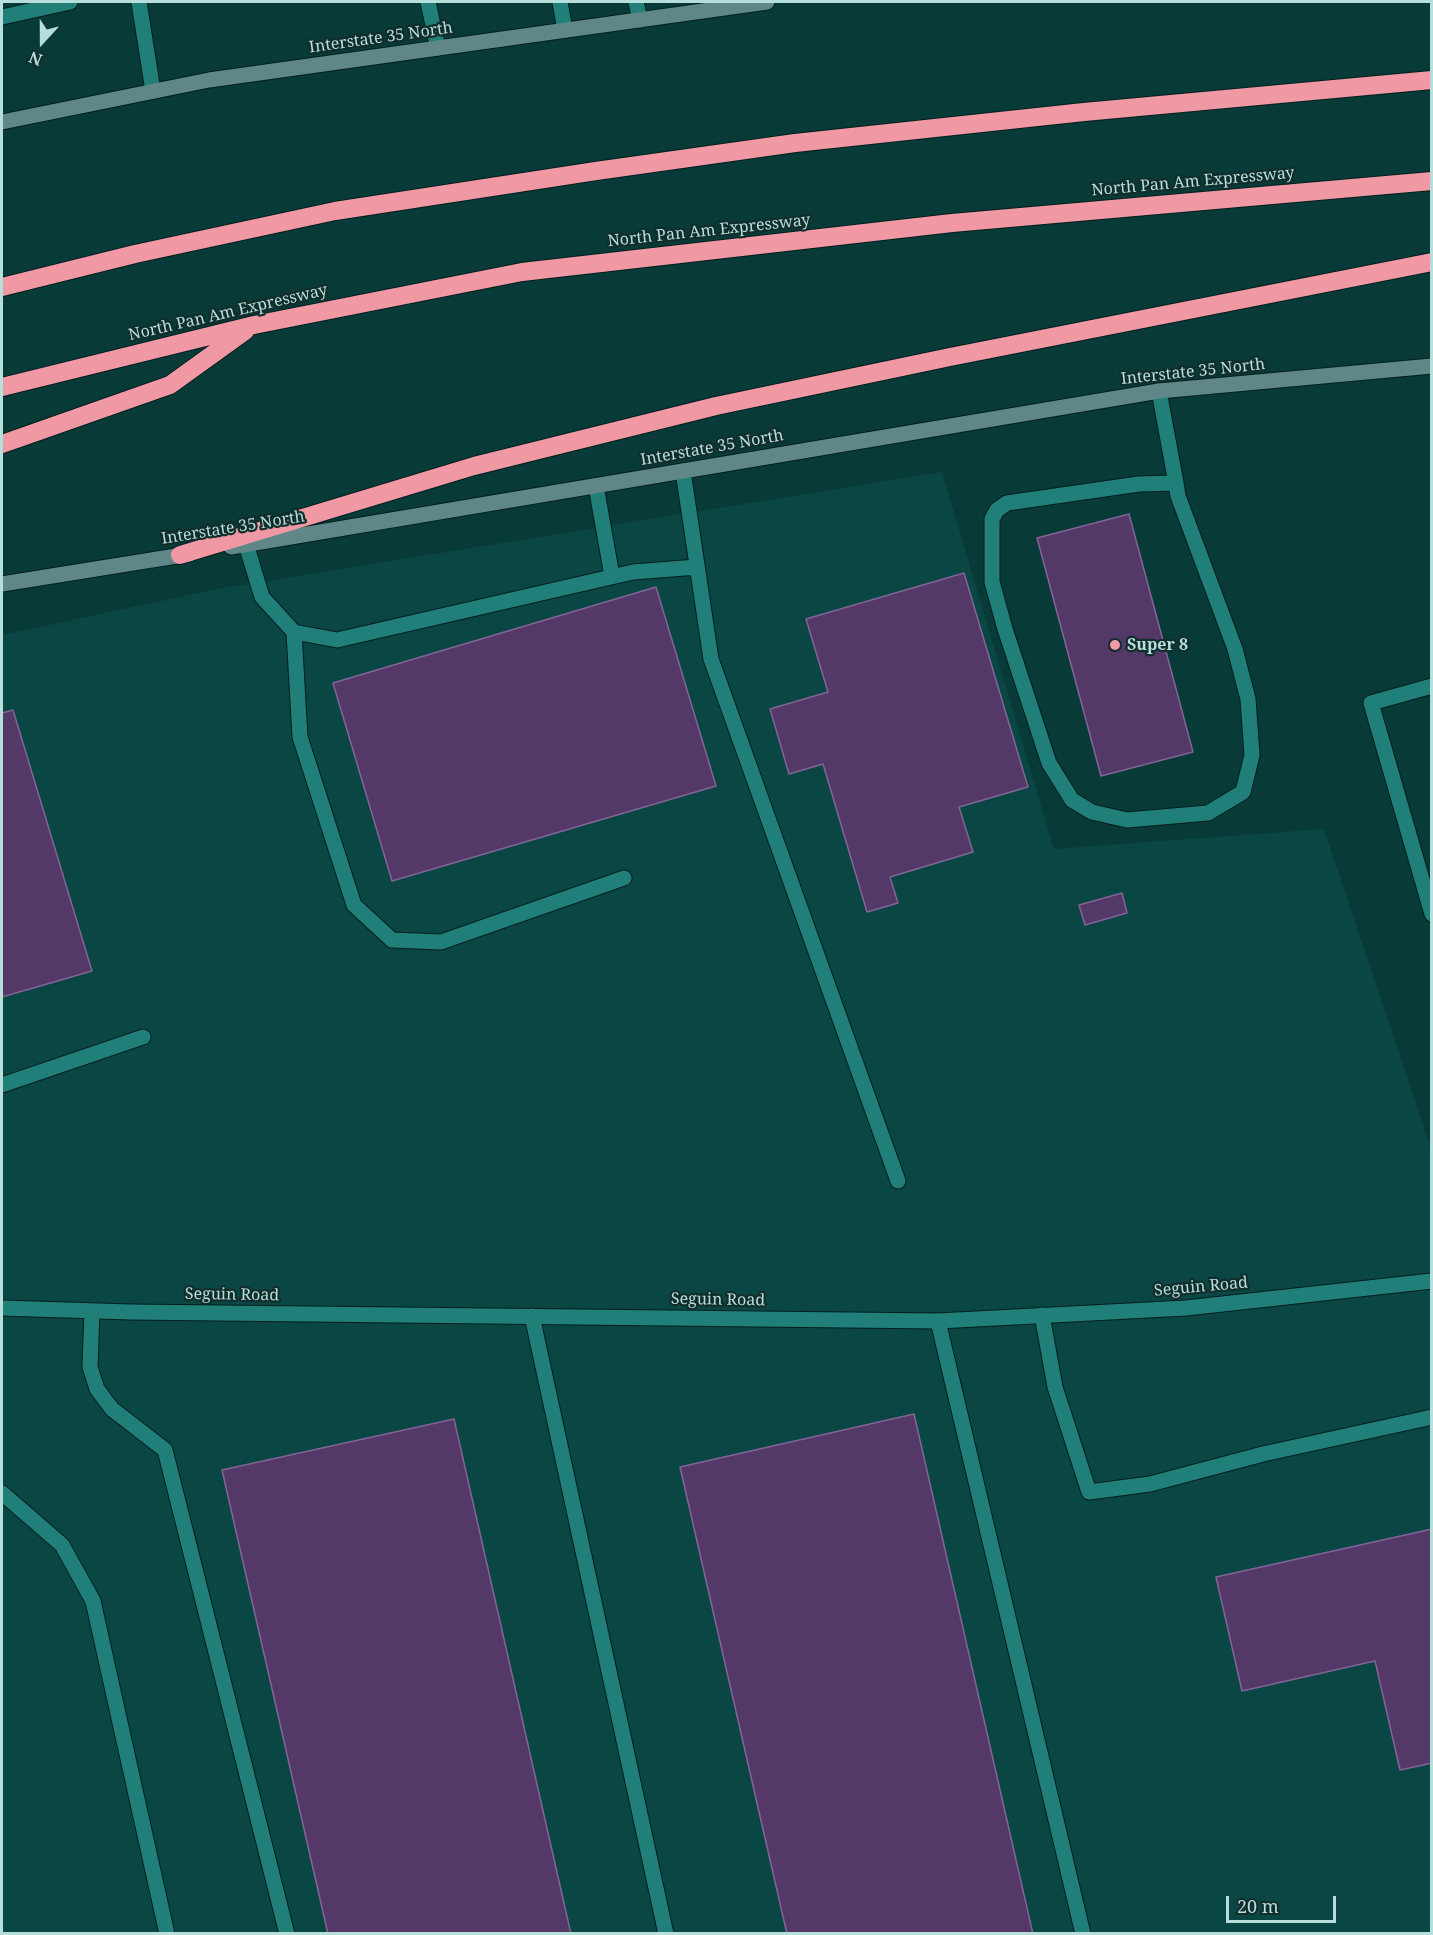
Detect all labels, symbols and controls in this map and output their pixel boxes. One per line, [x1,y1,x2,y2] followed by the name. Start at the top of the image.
[12,12,72,72] north arrow
[308,18,454,58] street label: Interstate 35 North
[26,46,45,71] text: N
[1091,164,1295,200] street label: North Pan Am Expressway
[607,211,811,251] street label: North Pan Am Expressway
[127,281,329,345] street label: North Pan Am Expressway
[1120,355,1266,389] street label: Interstate 35 North
[639,426,785,470] street label: Interstate 35 North
[160,507,306,549] street label: Interstate 35 North
[1127,635,1188,655] place label: Super 8
[1108,638,1122,652] marker: Super 8
[1153,1273,1249,1301] street label: Seguin Road
[185,1285,279,1305] street label: Seguin Road
[671,1290,765,1310] street label: Seguin Road
[1229,1884,1338,1922] scale bar
[1237,1894,1279,1918] text: 20 m

